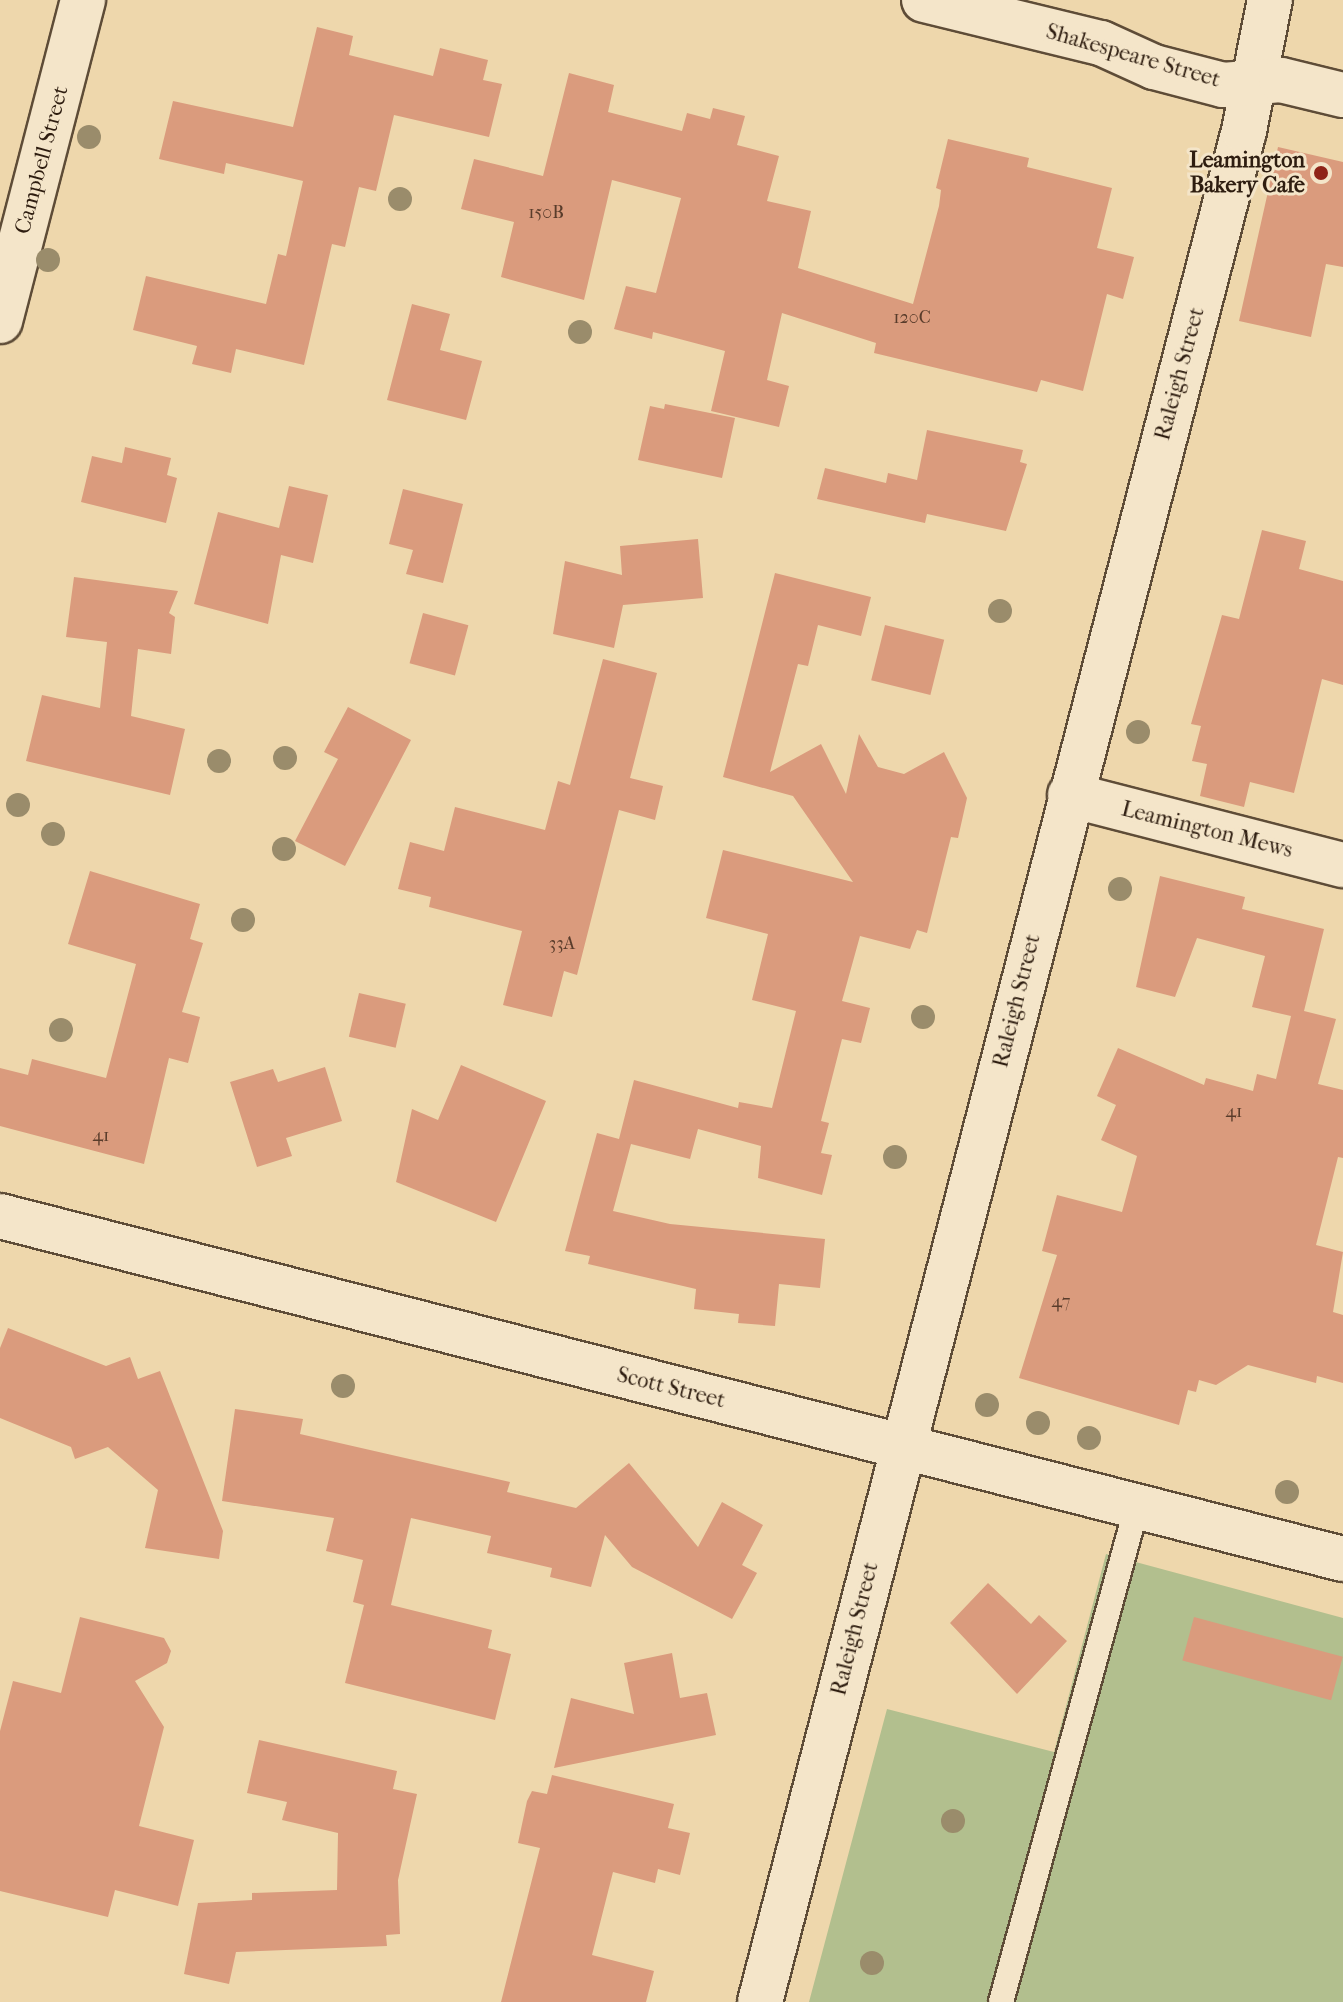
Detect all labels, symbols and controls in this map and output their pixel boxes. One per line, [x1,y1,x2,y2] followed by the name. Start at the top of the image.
[1043,19,1223,93] street label: Shakespeare Street
[10,83,74,237] street label: Campbell Street
[1189,147,1305,198] place label: Leamington Bakery Cafe
[1312,164,1330,182] marker: Leamington Bakery Cafe
[528,202,564,224] house number: 150B
[1150,305,1210,443] street label: Raleigh Street
[893,307,931,329] house number: 120C
[1119,796,1295,864] street label: Leamington Mews
[988,932,1046,1070] street label: Raleigh Street
[549,933,575,955] house number: 33A
[1225,1101,1243,1123] house number: 41
[92,1125,110,1147] house number: 41
[1052,1291,1070,1313] house number: 47
[614,1362,728,1414] street label: Scott Street
[826,1560,884,1698] street label: Raleigh Street

